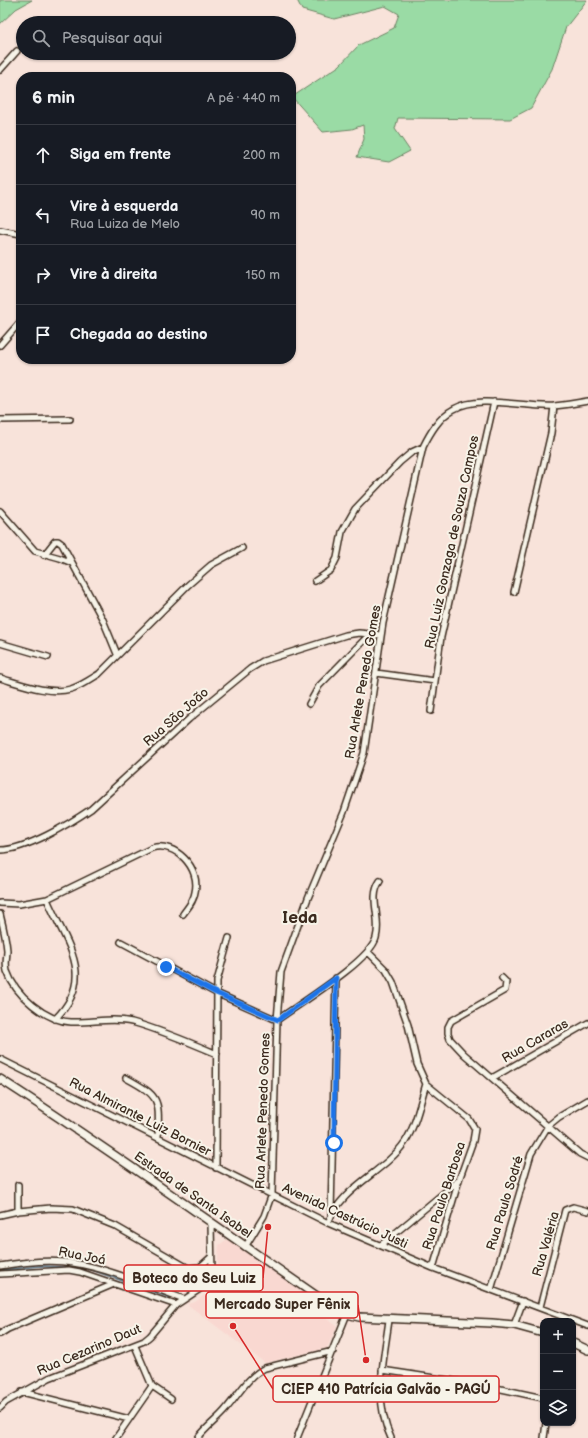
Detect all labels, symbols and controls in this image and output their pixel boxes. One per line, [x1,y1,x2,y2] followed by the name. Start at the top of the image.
[16,16,296,60] search box
[30,27,52,49] icon: search
[62,29,162,48] text: Pesquisar aqui
[32,88,75,108] text: 6 min
[207,90,280,106] text: A pé · 440 m
[32,144,54,166] icon: ahead
[70,145,171,164] text: Siga em frente
[243,147,280,163] text: 200 m
[70,197,178,216] text: Vire à esquerda
[32,204,54,226] icon: left
[251,207,280,223] text: 90 m
[70,216,180,232] text: Rua Luiza de Melo
[32,264,54,286] icon: right
[70,265,157,284] text: Vire à direita
[246,267,280,283] text: 150 m
[32,324,54,346] icon: arrive
[70,325,208,344] text: Chegada ao destino
[422,433,483,650] street label: Rua Luiz Gonzaga de Souza Campos
[342,603,385,760] street label: Rua Arlete Penedo Gomes
[140,684,212,750] street label: Rua São João
[282,908,318,928] district label: Ieda
[157,958,175,976] route end
[499,1015,572,1066] street label: Rua Cararas
[252,1032,274,1189] street label: Rua Arlete Penedo Gomes
[66,1074,214,1160] street label: Rua Almirante Luiz Bornier
[325,1134,343,1152] route start
[419,1140,469,1252] street label: Rua Paulo Barbosa
[131,1148,255,1242] street label: Estrada de Santa Isabel
[483,1154,527,1252] street label: Rua Paulo Sodré
[280,1180,410,1252] street label: Avenida Castrúcio Justi
[529,1210,563,1278] street label: Rua Valéria
[57,1244,107,1268] street label: Rua Joá
[124,1265,263,1291] callout: Boteco do Seu Luiz
[132,1270,256,1287] text: Boteco do Seu Luiz
[206,1292,358,1318] callout: Mercado Super Fênix
[214,1296,351,1313] text: Mercado Super Fênix
[540,1318,576,1426] map controls
[540,1318,576,1354] button: +
[35,1321,143,1379] street label: Rua Cezarino Daut
[540,1354,576,1390] button: −
[273,1376,499,1402] callout: CIEP 410 Patrícia Galvão - PAGÚ
[281,1379,491,1398] text: CIEP 410 Patrícia Galvão - PAGÚ
[540,1390,576,1426] button: layers

